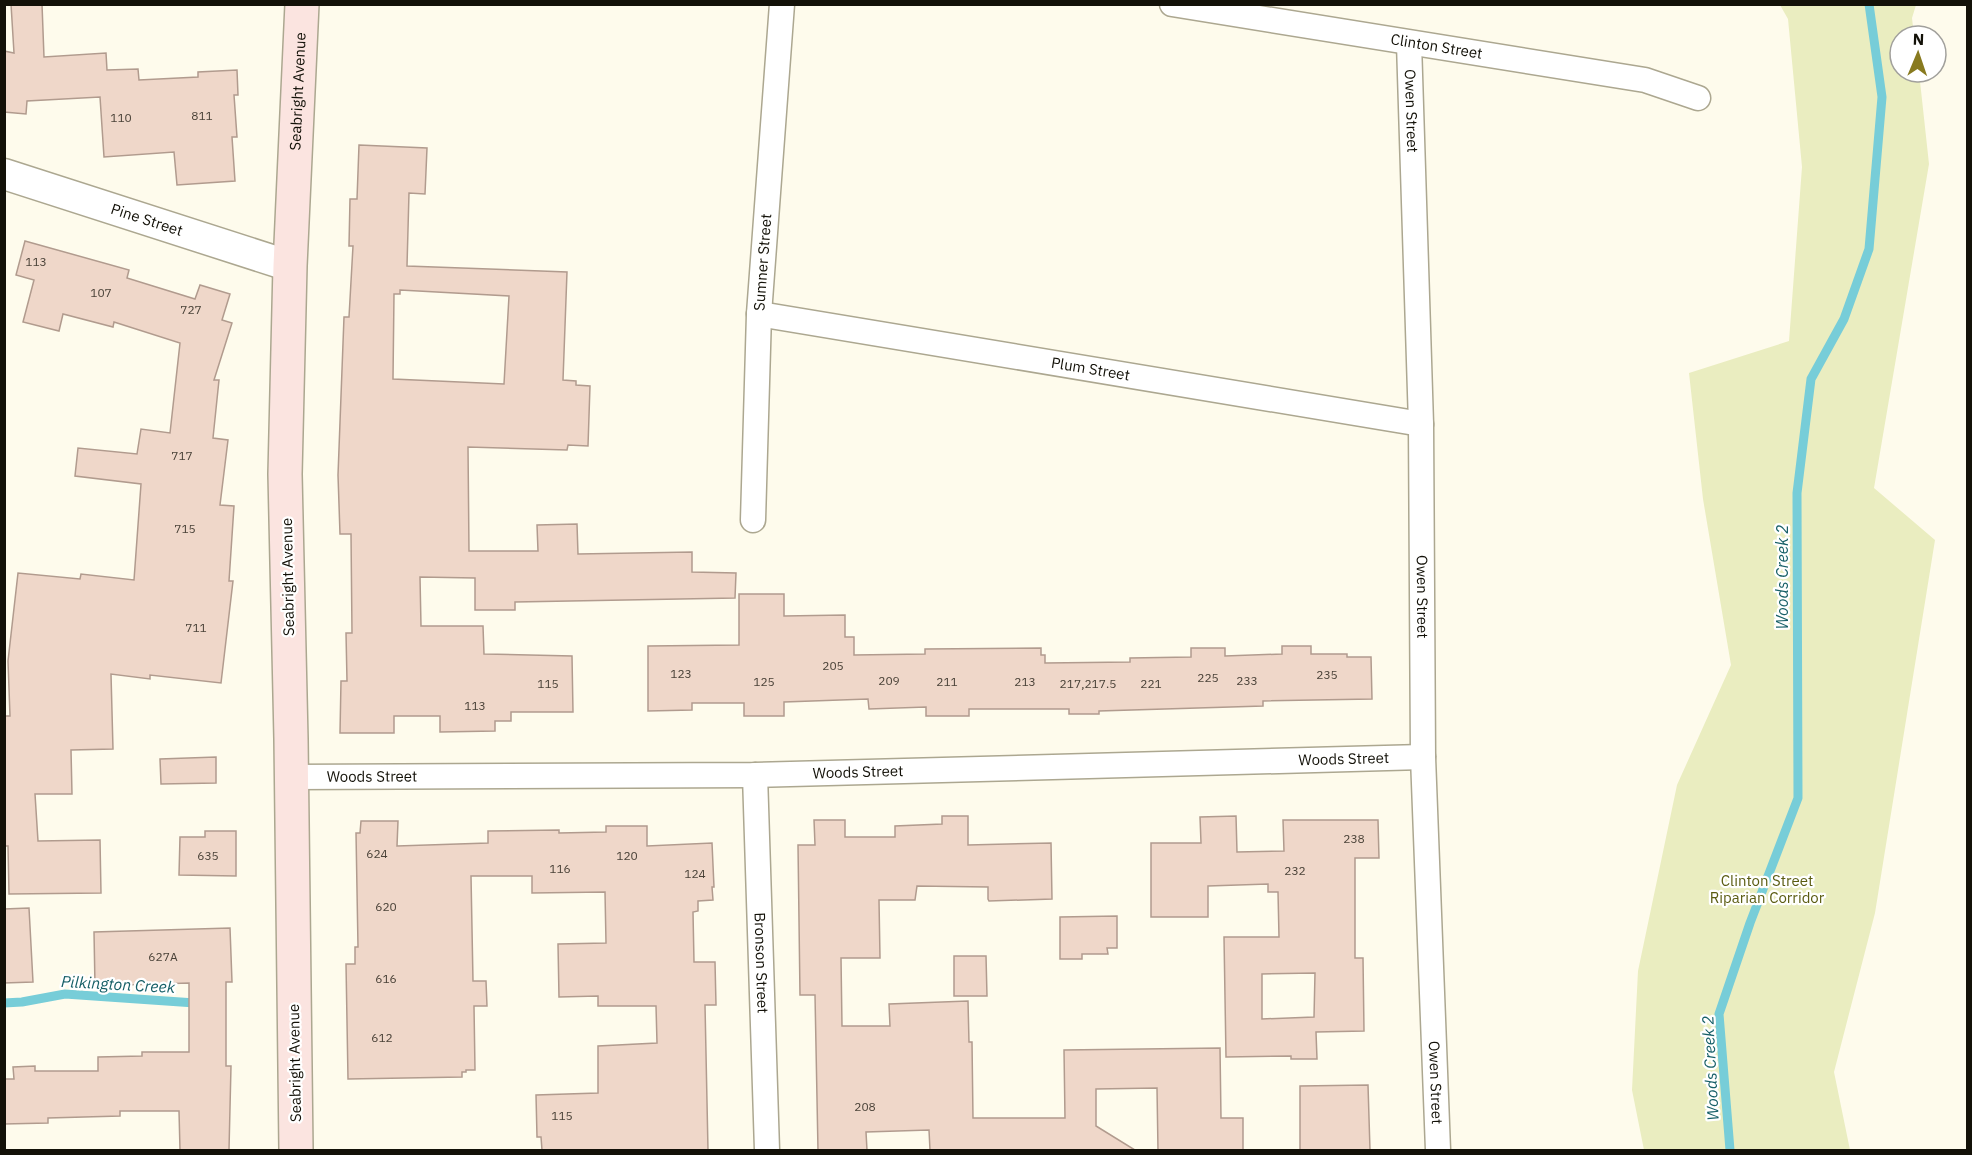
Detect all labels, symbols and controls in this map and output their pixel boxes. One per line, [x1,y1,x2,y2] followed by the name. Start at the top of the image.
[1888,24,1948,84] north arrow
[1389,29,1484,63] street label: Clinton Street
[1912,29,1925,49] text: N
[285,32,310,151] street label: Seabright Avenue
[1401,69,1422,153] street label: Owen Street
[191,108,213,123] house number: 811
[110,110,132,125] house number: 110
[109,199,185,240] street label: Pine Street
[749,213,775,311] street label: Sumner Street
[25,254,47,269] house number: 113
[90,285,112,300] house number: 107
[180,302,202,317] house number: 727
[1050,353,1131,384] street label: Plum Street
[171,448,193,463] house number: 717
[277,518,298,636] street label: Seabright Avenue
[174,521,196,536] house number: 715
[1772,524,1792,630] water label: Woods Creek 2
[1413,555,1432,639] street label: Owen Street
[185,620,207,635] house number: 711
[822,658,844,673] house number: 205
[670,666,692,681] house number: 123
[1316,667,1338,682] house number: 235
[1197,670,1219,685] house number: 225
[878,673,900,688] house number: 209
[1236,673,1258,688] house number: 233
[753,674,775,689] house number: 125
[936,674,958,689] house number: 211
[1014,674,1036,689] house number: 213
[537,676,559,691] house number: 115
[1060,676,1116,691] house number: 217,217.5
[1140,676,1162,691] house number: 221
[464,698,486,713] house number: 113
[1298,748,1389,769] street label: Woods Street
[812,761,904,782] street label: Woods Street
[327,766,417,786] street label: Woods Street
[1343,831,1365,846] house number: 238
[366,846,388,861] house number: 624
[197,848,219,863] house number: 635
[616,848,638,863] house number: 120
[549,861,571,876] house number: 116
[1284,863,1306,878] house number: 232
[684,866,706,881] house number: 124
[1710,871,1825,907] park label: Clinton Street Riparian Corridor
[375,899,397,914] house number: 620
[750,912,773,1014] street label: Bronson Street
[148,949,178,964] house number: 627A
[60,971,176,997] water label: Pilkington Creek
[375,971,397,986] house number: 616
[284,1004,305,1122] street label: Seabright Avenue
[1697,1015,1723,1121] water label: Woods Creek 2
[371,1030,393,1045] house number: 612
[1425,1040,1447,1125] street label: Owen Street
[854,1099,876,1114] house number: 208
[551,1108,573,1123] house number: 115

